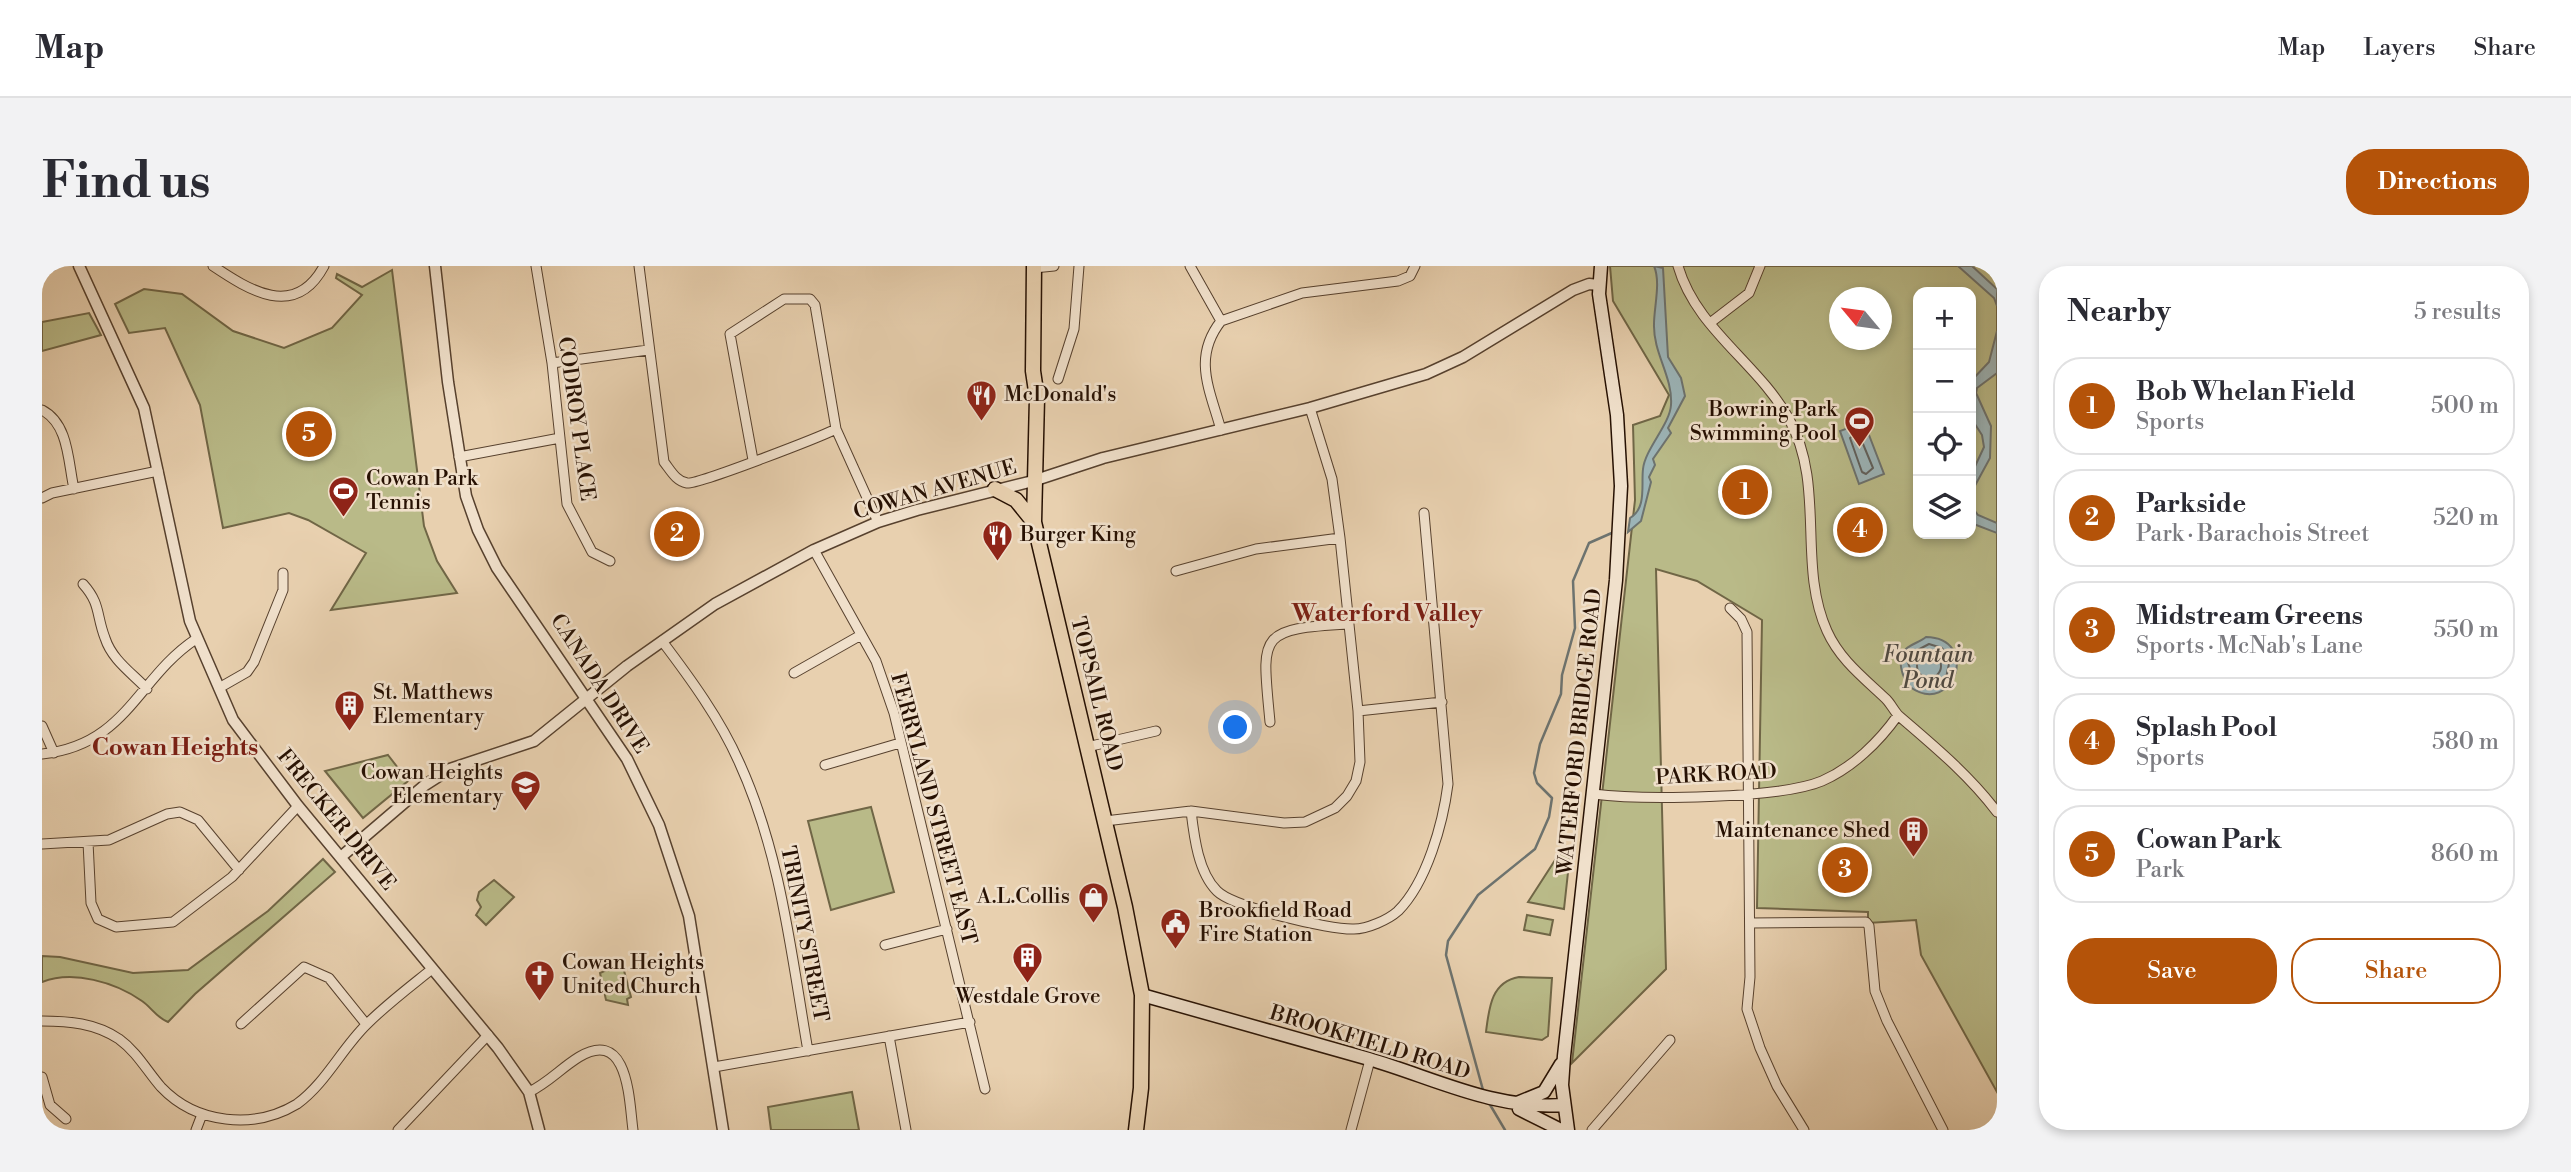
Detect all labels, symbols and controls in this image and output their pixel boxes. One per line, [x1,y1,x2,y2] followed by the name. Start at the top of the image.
[35,28,104,69] text: Map
[2278,33,2325,63] text: Map
[2363,33,2435,63] text: Layers
[2473,33,2536,63] text: Share
[2346,149,2529,215] button: Directions
[42,152,211,213] text: Find us
[1829,287,1892,350] north arrow
[1913,287,1976,539] map controls
[1913,287,1976,350] button: +
[2067,293,2171,331] text: Nearby
[2414,298,2501,326] text: 5 results
[552,335,600,503] street label: CODROY PLACE
[1913,350,1976,413] button: −
[2136,376,2355,408] text: Bob Whelan Field
[964,378,998,422] restaurant icon: McDonald's
[1004,382,1116,408] place label: McDonald's
[2086,392,2098,420] text: 1
[2431,392,2499,420] text: 500 m
[1690,397,1838,447] place label: Bowring Park Swimming Pool
[1843,405,1877,449] sports icon: Bowring Park Swimming Pool
[286,408,332,460] pin: 5
[2136,408,2204,436] text: Sports
[1913,413,1976,476] button: locate
[850,454,1020,526] street label: COWAN AVENUE
[366,466,479,516] place label: Cowan Park Tennis
[1722,466,1768,518] pin: 1
[326,474,360,518] sports icon: Cowan Park Tennis
[1913,476,1976,539] button: layers
[2136,488,2246,520] text: Parkside
[1837,504,1883,556] pin: 4
[2085,504,2099,532] text: 2
[2433,504,2499,532] text: 520 m
[654,508,700,560] pin: 2
[980,518,1014,562] restaurant icon: Burger King
[2136,520,2369,548] text: Park · Barachois Street
[1019,522,1136,548] place label: Burger King
[1552,587,1608,878] street label: WATERFORD BRIDGE ROAD
[1291,599,1483,629] district label: Waterford Valley
[2136,600,2363,632] text: Midstream Greens
[544,609,654,759] street label: CANADA DRIVE
[1064,614,1128,774] street label: TOPSAIL ROAD
[2085,616,2099,644] text: 3
[2434,616,2499,644] text: 550 m
[2136,632,2363,660] text: Sports · McNab's Lane
[1882,641,1975,695] water label: Fountain Pond
[884,670,982,948] street label: FERRYLAND STREET EAST
[373,680,493,730] place label: St. Matthews Elementary
[333,688,367,732] building icon: St. Matthews Elementary
[1218,710,1252,744] your location
[2136,712,2277,744] text: Splash Pool
[2084,728,2100,756] text: 4
[2432,728,2499,756] text: 580 m
[92,733,258,763] district label: Cowan Heights
[271,744,401,896] street label: FRECKER DRIVE
[2136,744,2204,772] text: Sports
[1655,759,1777,791] street label: PARK ROAD
[361,760,504,810] place label: Cowan Heights Elementary
[509,768,543,812] school or university icon: Cowan Heights Elementary
[1896,814,1930,858] building icon: Maintenance Shed
[1715,818,1890,844] place label: Maintenance Shed
[2136,824,2281,856] text: Cowan Park
[2085,840,2099,868] text: 5
[2431,840,2499,868] text: 860 m
[774,844,834,1024] street label: TRINITY STREET
[1822,844,1868,896] pin: 3
[2136,856,2184,884] text: Park
[1076,880,1110,924] shop icon: A.L.Collis
[976,884,1070,910] place label: A.L.Collis
[1198,898,1352,948] place label: Brookfield Road Fire Station
[1159,906,1193,950] public building icon: Brookfield Road Fire Station
[2067,938,2277,1004] button: Save
[2291,938,2501,1004] button: Share
[1011,940,1045,984] building icon: Westdale Grove
[562,950,704,1000] place label: Cowan Heights United Church
[522,958,556,1002] church icon: Cowan Heights United Church
[954,984,1101,1010] place label: Westdale Grove
[1266,1000,1473,1086] street label: BROOKFIELD ROAD

